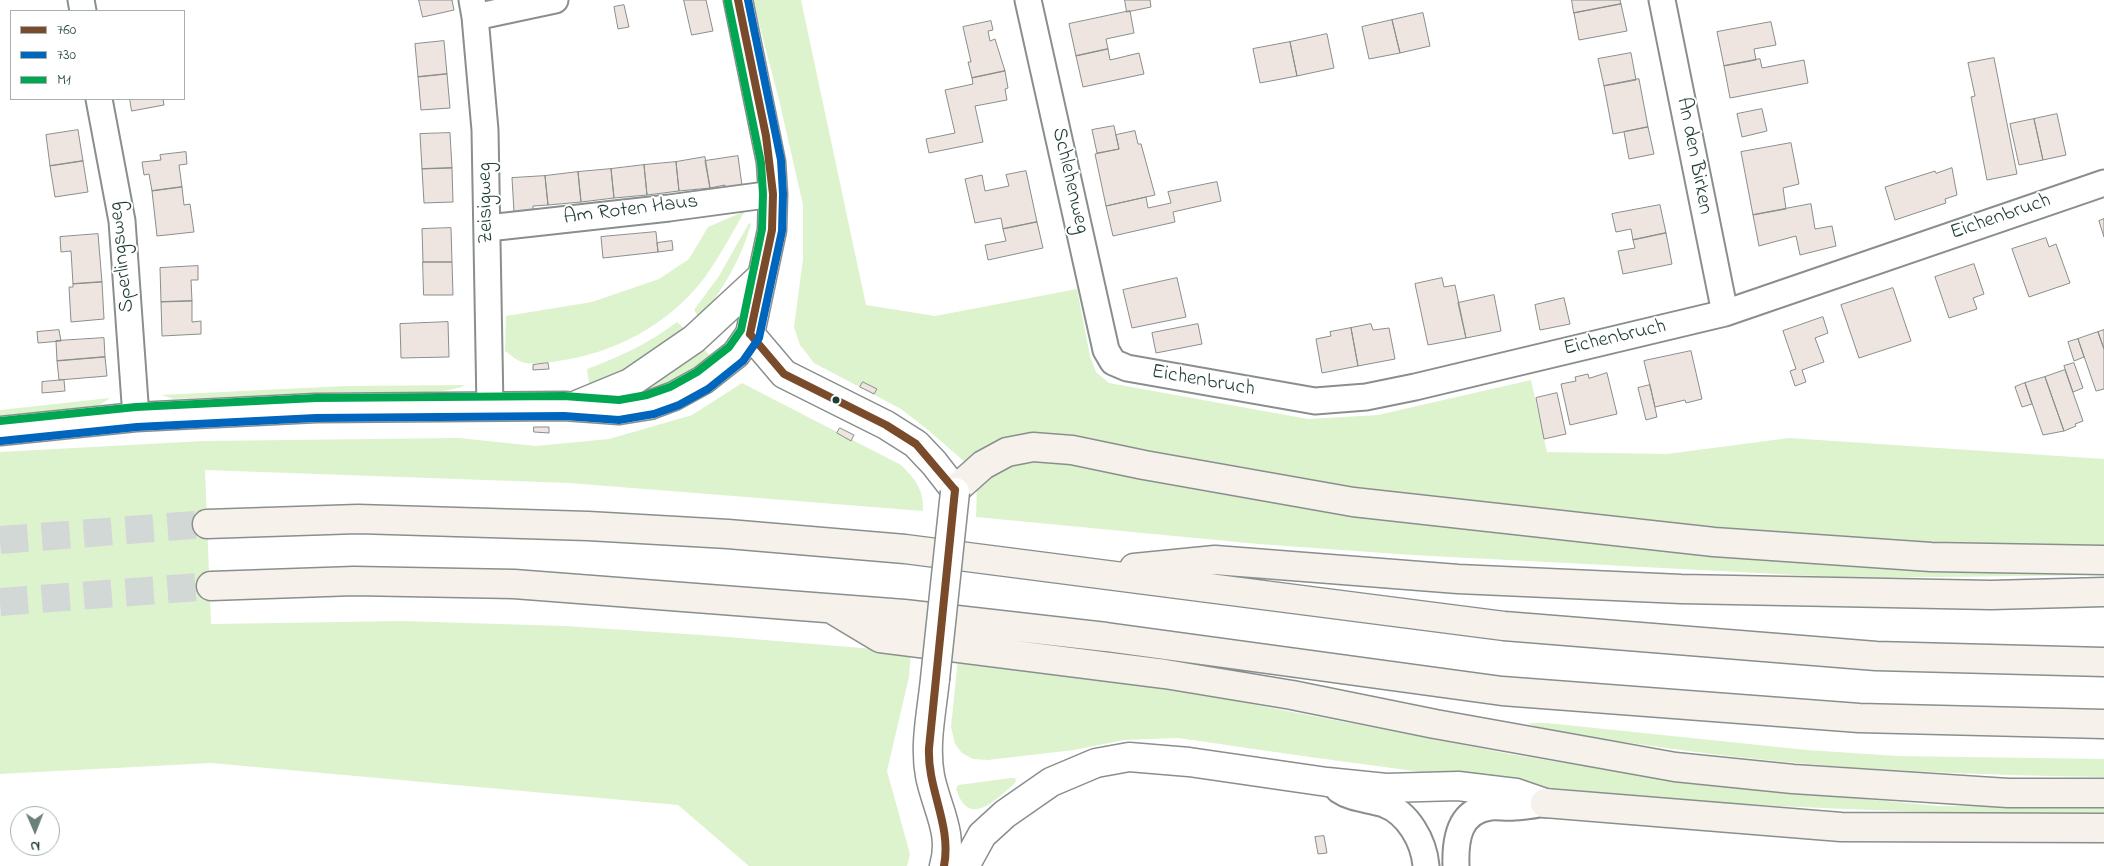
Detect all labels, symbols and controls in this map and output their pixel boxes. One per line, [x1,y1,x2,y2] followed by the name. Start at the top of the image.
[10,10,185,100] legend
[57,19,76,41] text: 760
[57,44,76,66] text: 730
[57,69,71,91] text: M1
[1669,95,1717,217] street label: An den Birken
[1045,126,1093,236] street label: Schlehenweg
[474,162,500,244] street label: Zeisigweg
[1948,189,2054,247] street label: Eichenbruch
[562,190,700,232] street label: Am Roten Haus
[105,200,141,314] street label: Sperlingsweg
[1561,315,1669,363] street label: Eichenbruch
[1149,361,1257,403] street label: Eichenbruch
[831,395,841,405] unlabelled marker
[10,806,60,856] north arrow
[30,835,40,856] text: N

